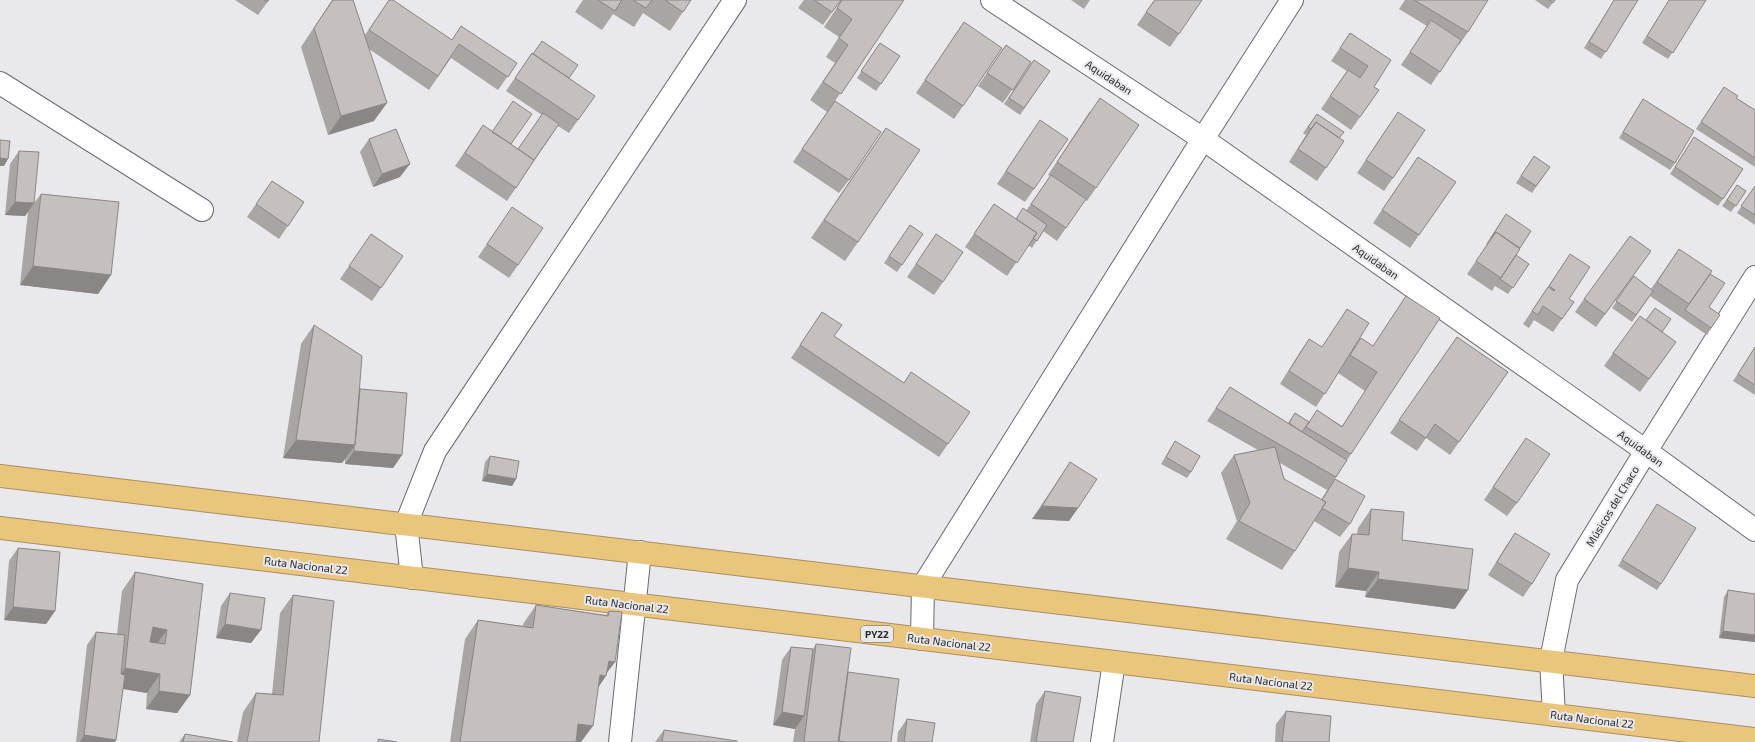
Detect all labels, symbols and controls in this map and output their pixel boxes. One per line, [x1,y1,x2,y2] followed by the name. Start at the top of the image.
[1083,57,1135,97] street label: Aquidaban
[1351,240,1401,282] street label: Aquidaban
[1616,427,1666,469] street label: Aquidaban
[1583,463,1641,549] street label: Músicos del Chaco
[263,553,349,577] street label: Ruta Nacional 22
[584,592,670,616] street label: Ruta Nacional 22
[861,626,893,642] road number: PY22
[906,630,992,654] street label: Ruta Nacional 22
[1228,669,1314,693] street label: Ruta Nacional 22
[1549,707,1635,731] street label: Ruta Nacional 22

